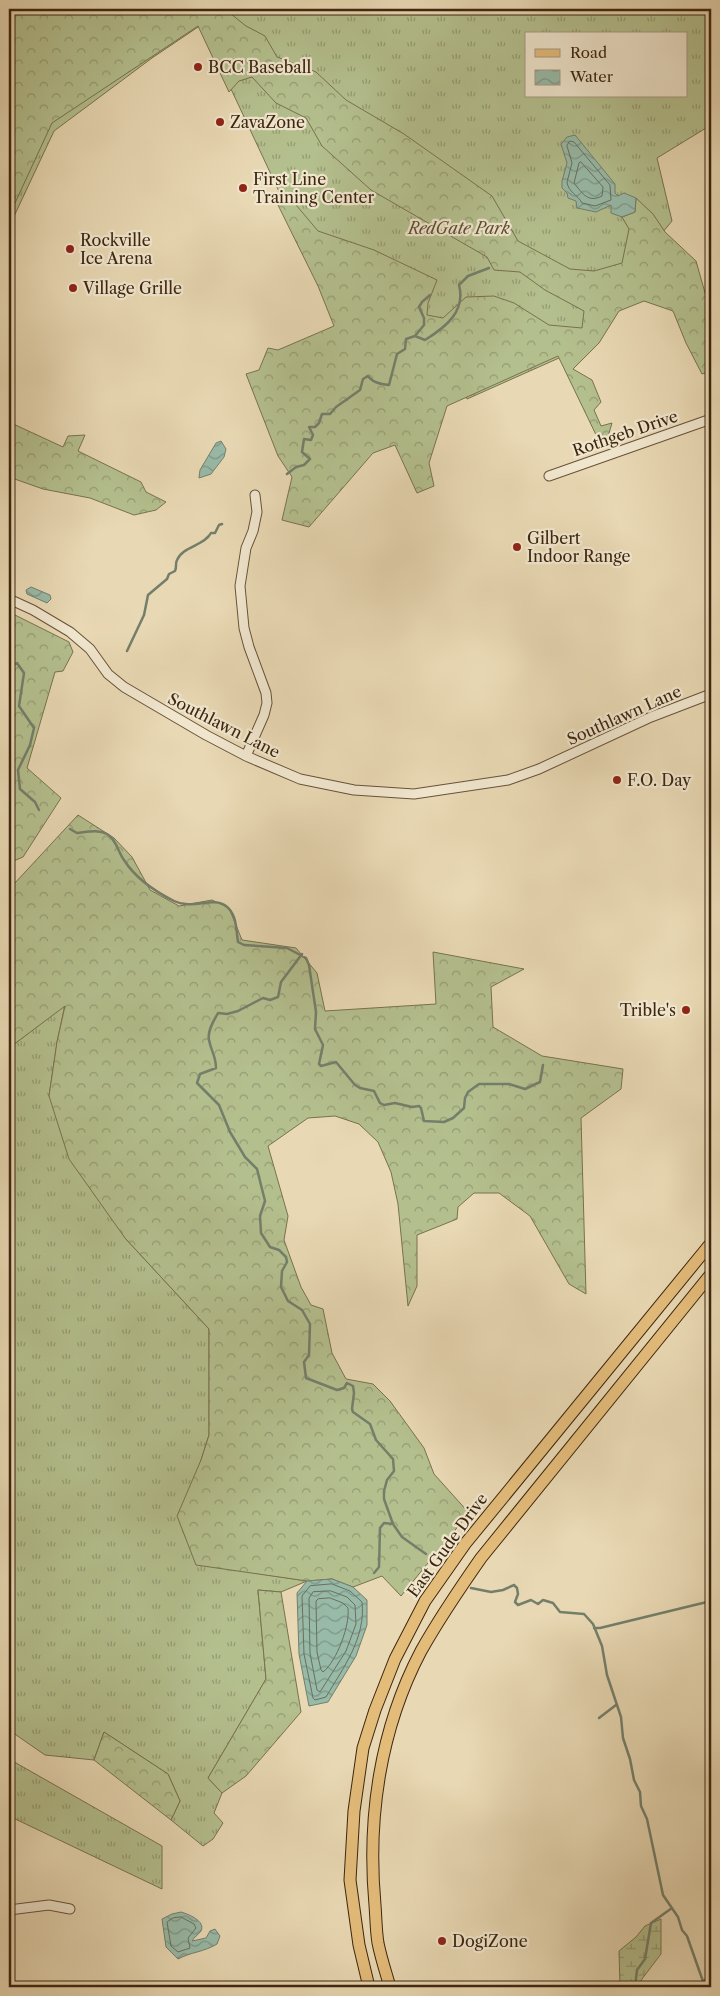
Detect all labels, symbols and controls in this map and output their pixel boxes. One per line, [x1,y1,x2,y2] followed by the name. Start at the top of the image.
[525,32,688,98] legend
[570,43,607,62] text: Road
[208,57,312,77] place label: BCC Baseball
[192,61,204,73] marker: BCC Baseball
[569,67,614,86] text: Water
[230,112,305,132] place label: ZavaZone
[214,116,226,128] marker: ZavaZone
[253,169,375,207] place label: First Line Training Center
[237,182,249,194] marker: First Line Training Center
[406,218,510,238] park label: RedGate Park
[80,230,153,268] place label: Rockville Ice Arena
[64,243,76,255] marker: Rockville Ice Arena
[82,278,182,298] place label: Village Grille
[67,282,79,294] marker: Village Grille
[570,406,680,460] street label: Rothgeb Drive
[527,528,631,566] place label: Gilbert Indoor Range
[511,541,523,553] marker: Gilbert Indoor Range
[564,681,684,749] street label: Southlawn Lane
[165,688,283,762] street label: Southlawn Lane
[627,770,692,790] place label: F.O. Day
[611,774,623,786] marker: F.O. Day
[620,1000,676,1020] place label: Trible's
[680,1004,692,1016] marker: Trible's
[403,1489,491,1601] street label: East Gude Drive
[452,1931,528,1951] place label: DogiZone
[436,1935,448,1947] marker: DogiZone

